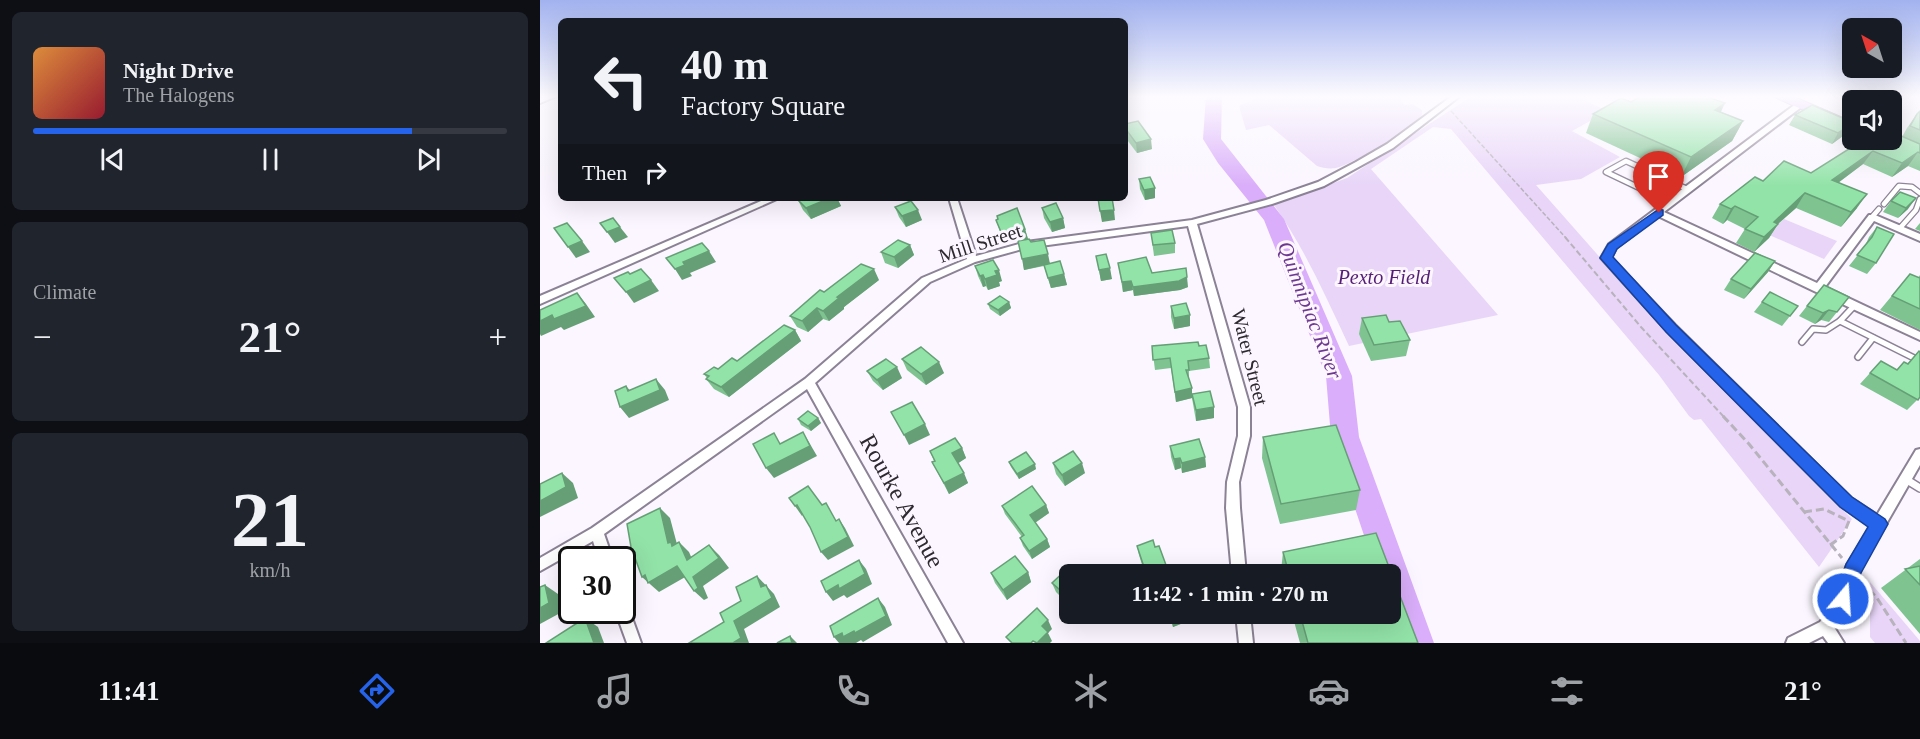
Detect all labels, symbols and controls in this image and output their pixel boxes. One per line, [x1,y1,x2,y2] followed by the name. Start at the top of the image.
[1842,18,1902,78] north arrow
[1842,18,1902,150] map controls
[582,42,660,120] icon: left
[681,42,769,88] text: 40 m
[123,58,234,83] text: Night Drive
[123,84,235,106] text: The Halogens
[1842,90,1902,150] button: sound
[681,91,845,121] text: Factory Square
[96,143,129,176] icon: previous
[254,143,287,176] icon: pause
[412,143,445,176] icon: next
[1633,151,1684,213] pin
[639,156,672,189] icon: right
[582,160,627,185] text: Then
[1642,160,1675,193] icon: arrive
[936,219,1025,267] street label: Mill Street
[1273,238,1348,383] water label: Quinnipiac River
[1337,266,1431,288] park label: Pexto Field
[33,281,96,303] text: Climate
[1227,306,1273,408] street label: Water Street
[239,312,302,362] text: 21°
[33,319,52,355] text: −
[488,319,507,355] text: +
[855,430,949,572] street label: Rourke Avenue
[231,476,309,563] text: 21
[558,546,636,624] speed limit sign: 30
[249,559,291,581] text: km/h
[1811,567,1875,631] position arrow
[1132,581,1328,606] text: 11:42 · 1 min · 270 m
[356,670,398,712] icon: directions
[594,670,636,712] icon: music
[832,670,874,712] icon: phone
[1070,670,1112,712] icon: climate
[1308,670,1350,712] icon: car
[1546,670,1588,712] icon: filters
[98,676,160,706] text: 11:41
[1784,676,1822,706] text: 21°

